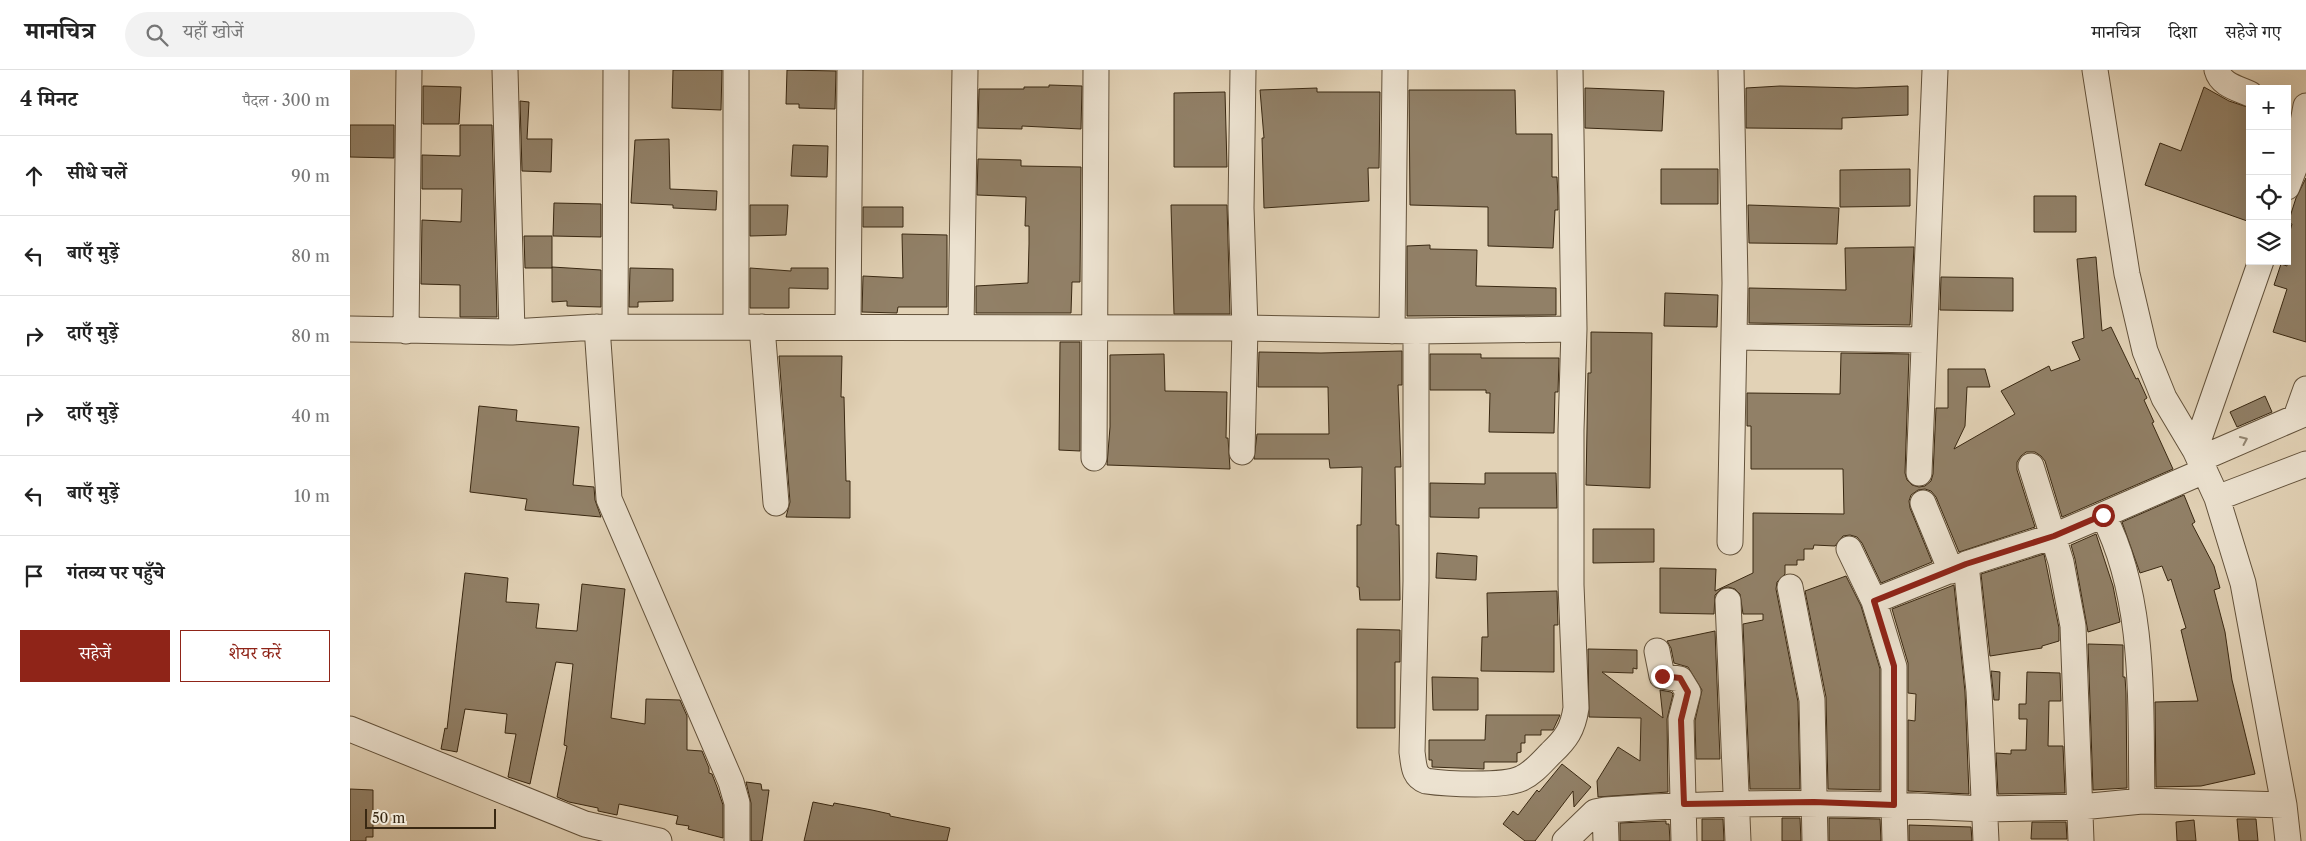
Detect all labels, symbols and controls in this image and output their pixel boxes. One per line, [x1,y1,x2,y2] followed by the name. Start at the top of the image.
[125,12,475,57] search box
[25,16,95,45] text: मानचित्र
[183,20,244,43] text: यहाँ खोजें
[143,21,171,49] icon: search
[2092,21,2140,43] text: मानचित्र
[2168,21,2197,43] text: दिशा
[2225,21,2281,43] text: सहेजे गए
[2246,85,2291,265] map controls
[2246,85,2291,130] button: +
[20,86,78,111] text: 4 मिनट
[243,90,330,110] text: पैदल · 300 m
[2246,130,2291,175] button: −
[67,161,127,184] text: सीधे चलें
[20,162,48,190] icon: ahead
[291,166,330,186] text: 90 m
[2246,175,2291,220] button: locate
[2246,220,2291,265] button: layers
[67,241,119,264] text: बाएँ मुड़ें
[20,242,48,270] icon: left
[291,246,330,266] text: 80 m
[67,321,118,344] text: दाएँ मुड़ें
[20,322,48,350] icon: right
[291,326,330,346] text: 80 m
[67,401,118,424] text: दाएँ मुड़ें
[20,402,48,430] icon: right
[291,406,330,426] text: 40 m
[2239,435,2248,446] one-way arrow
[67,481,119,504] text: बाएँ मुड़ें
[20,482,48,510] icon: left
[294,486,330,506] text: 10 m
[2092,504,2115,527] route start
[67,561,164,584] text: गंतव्य पर पहुँचे
[20,562,48,590] icon: arrive
[20,630,170,682] button: सहेजें
[180,630,330,682] button: शेयर करें
[1651,665,1674,688] route end
[365,806,496,829] scale bar
[372,809,405,827] text: 50 m

